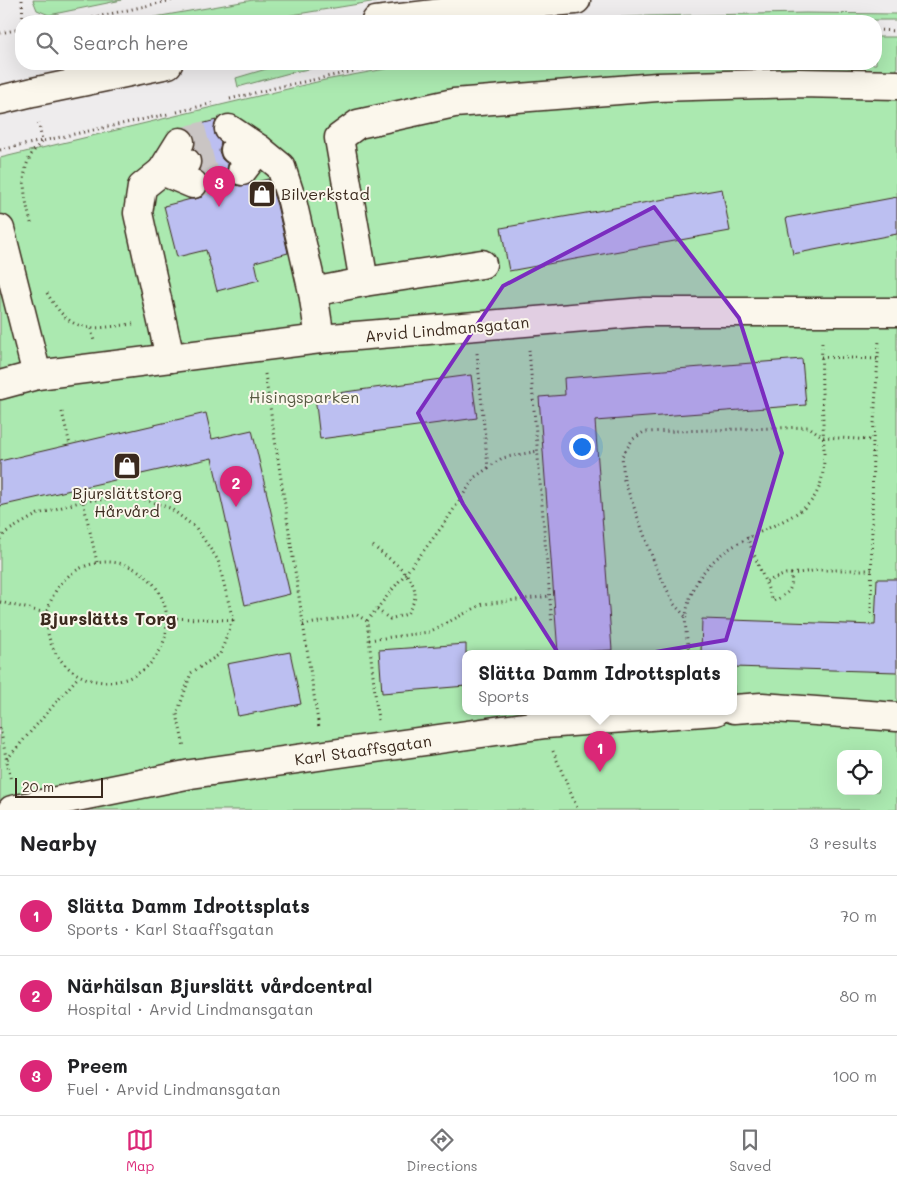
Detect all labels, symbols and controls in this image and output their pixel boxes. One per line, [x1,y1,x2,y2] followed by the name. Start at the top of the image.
[15,15,882,70] search box
[33,29,61,57] icon: search
[73,30,189,55] text: Search here
[203,166,235,207] pin: 3
[247,179,277,209] shop icon: Bilverkstad
[281,183,370,204] place label: Bilverkstad
[364,311,530,346] street label: Arvid Lindmansgatan
[249,386,359,407] park label: Hisingsparken
[569,434,595,460] your location
[112,451,142,481] shop icon: Bjurslättstorg Hårvård
[220,466,252,507] pin: 2
[72,482,182,521] place label: Bjurslättstorg Hårvård
[40,606,177,630] district label: Bjurslätts Torg
[462,650,737,715] popup
[478,660,721,685] text: Slätta Damm Idrottsplats
[478,685,529,706] text: Sports
[293,729,433,770] street label: Karl Staaffsgatan
[584,731,616,772] pin: 1
[837,750,882,795] map controls
[837,750,882,795] button: locate
[15,775,102,798] scale bar
[22,777,54,796] text: 20 m
[20,829,97,856] text: Nearby
[809,832,877,853] text: 3 results
[67,893,310,918] text: Slätta Damm Idrottsplats
[32,905,40,926] text: 1
[840,905,877,926] text: 70 m
[67,918,274,939] text: Sports · Karl Staaffsgatan
[67,973,372,998] text: Närhälsan Bjurslätt vårdcentral
[32,985,40,1006] text: 2
[840,985,877,1006] text: 80 m
[67,998,313,1019] text: Hospital · Arvid Lindmansgatan
[67,1053,128,1078] text: Preem
[31,1065,41,1086] text: 3
[832,1065,877,1086] text: 100 m
[67,1078,280,1099] text: Fuel · Arvid Lindmansgatan
[126,1126,154,1175] tab: Map
[406,1126,478,1175] tab: Directions
[729,1126,771,1175] tab: Saved

